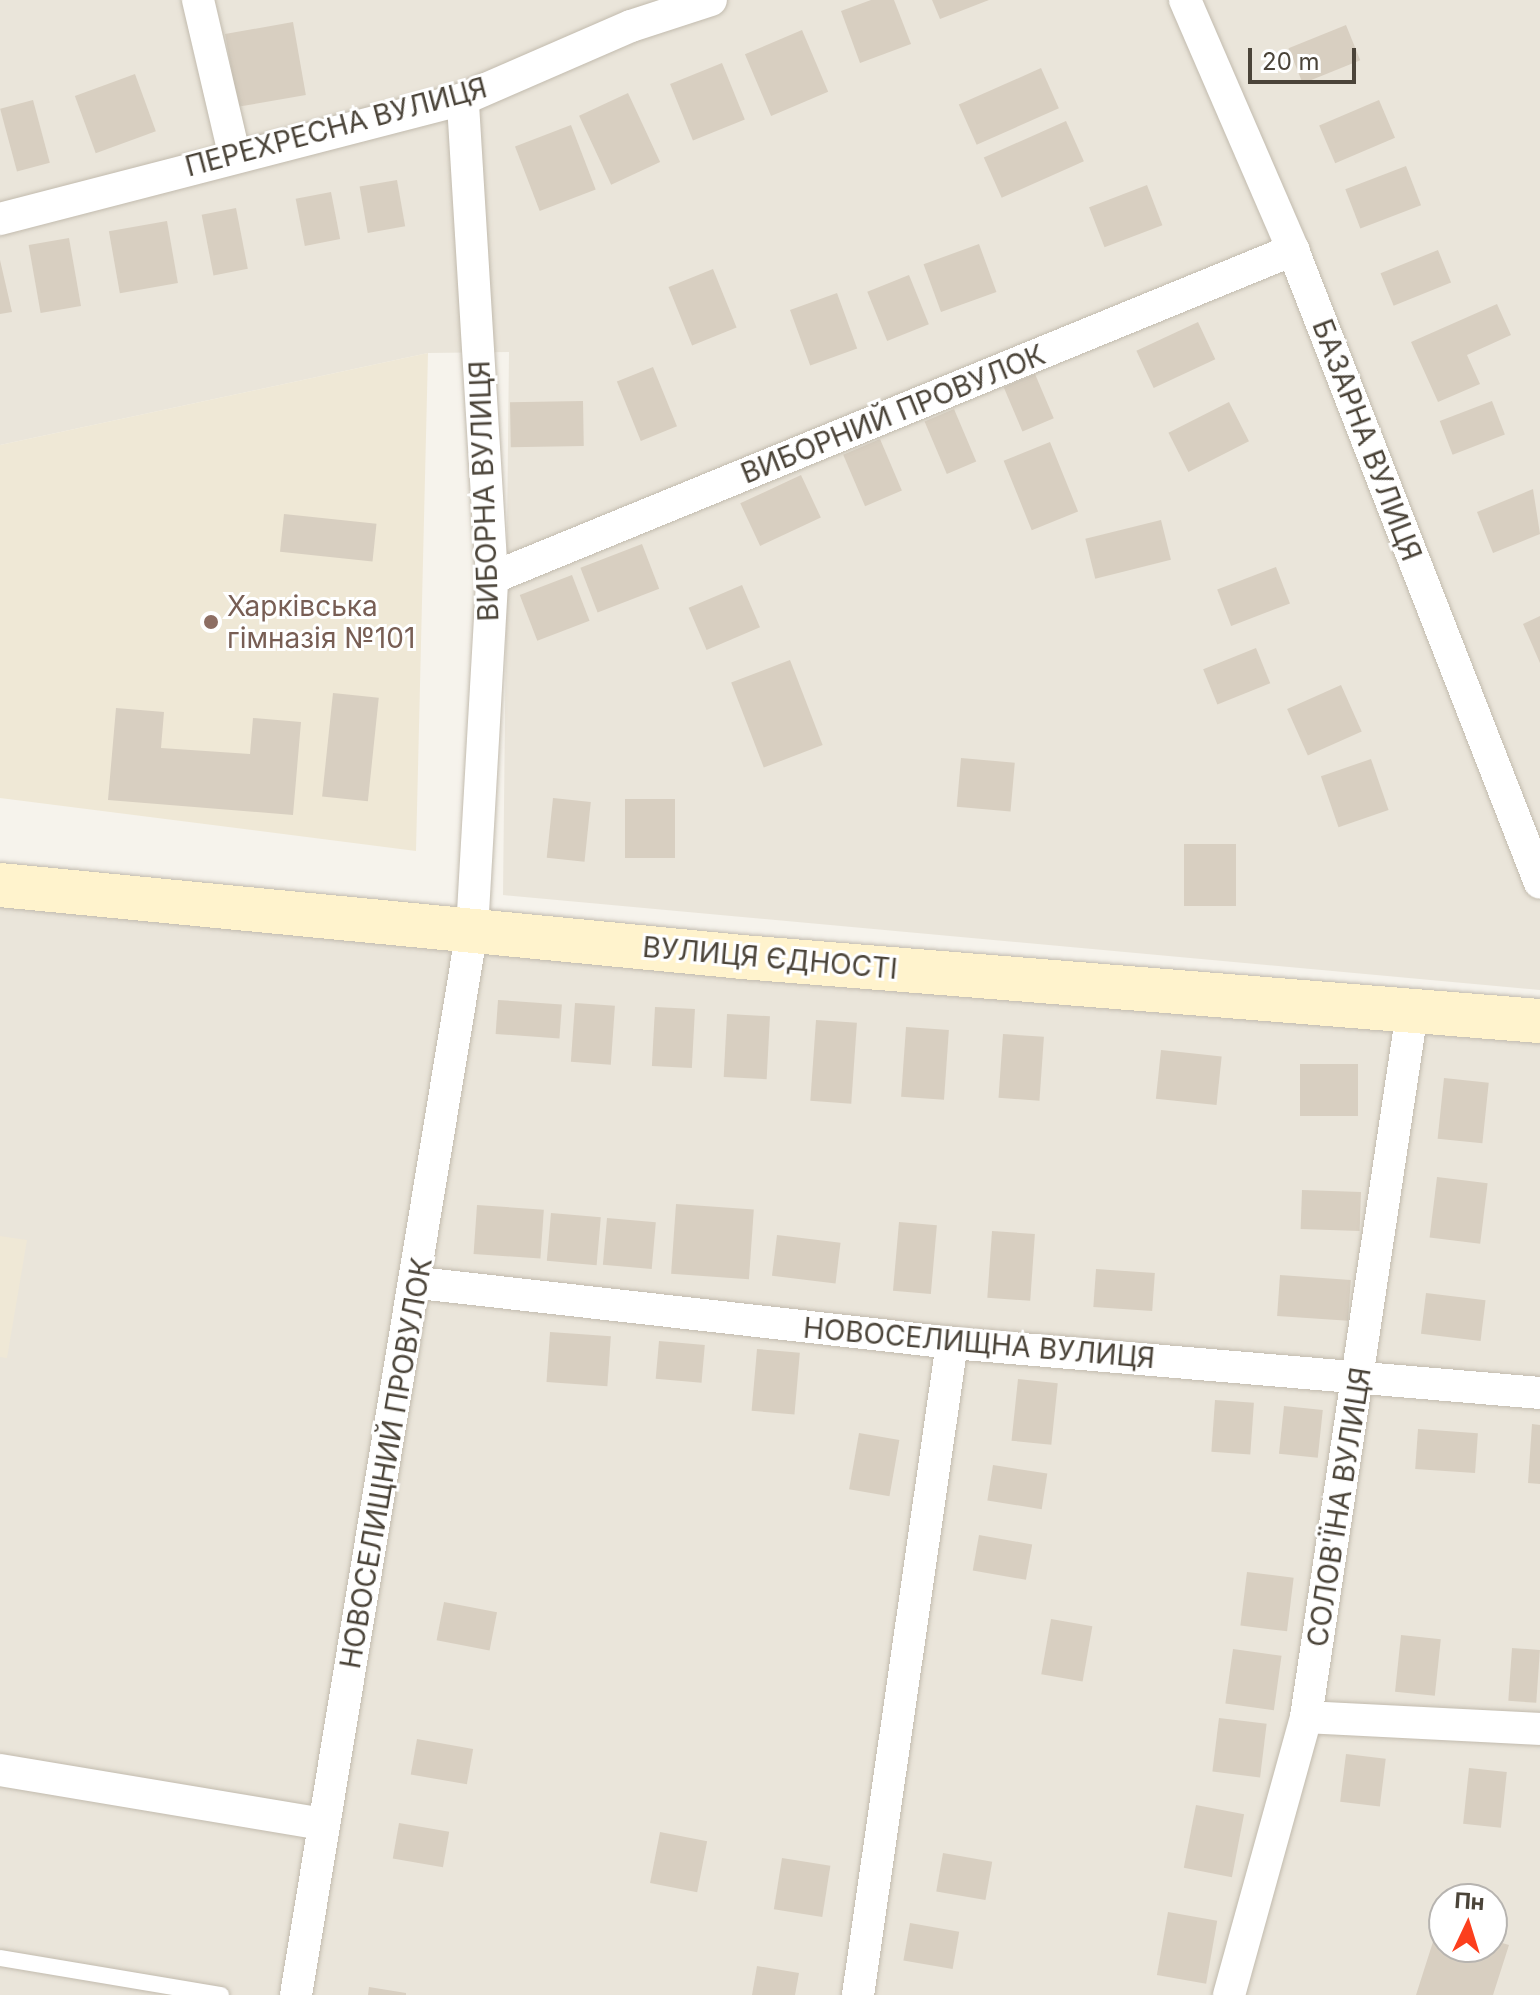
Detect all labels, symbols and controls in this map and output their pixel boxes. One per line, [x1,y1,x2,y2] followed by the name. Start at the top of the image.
[1252,32,1360,82] scale bar
[1262,47,1320,76] text: 20 m
[182,71,490,183] street label: ПЕРЕХРЕСНА ВУЛИЦЯ
[1305,314,1429,566] street label: БАЗАРНА ВУЛИЦЯ
[736,338,1050,490] street label: ВИБОРНИЙ ПРОВУЛОК
[463,360,505,622] street label: ВИБОРНА ВУЛИЦЯ
[227,589,415,655] place label: Харківська гімназія №101
[202,613,220,631] marker: Харківська гімназія №101
[641,930,899,986] street label: ВУЛИЦЯ ЄДНОСТІ
[333,1255,439,1671] street label: НОВОСЕЛИЩНИЙ ПРОВУЛОК
[802,1311,1156,1375] street label: НОВОСЕЛИЩНА ВУЛИЦЯ
[1300,1365,1378,1649] street label: СОЛОВ'ЇНА ВУЛИЦЯ
[1428,1883,1508,1963] north arrow
[1454,1887,1485,1915] text: Пн

